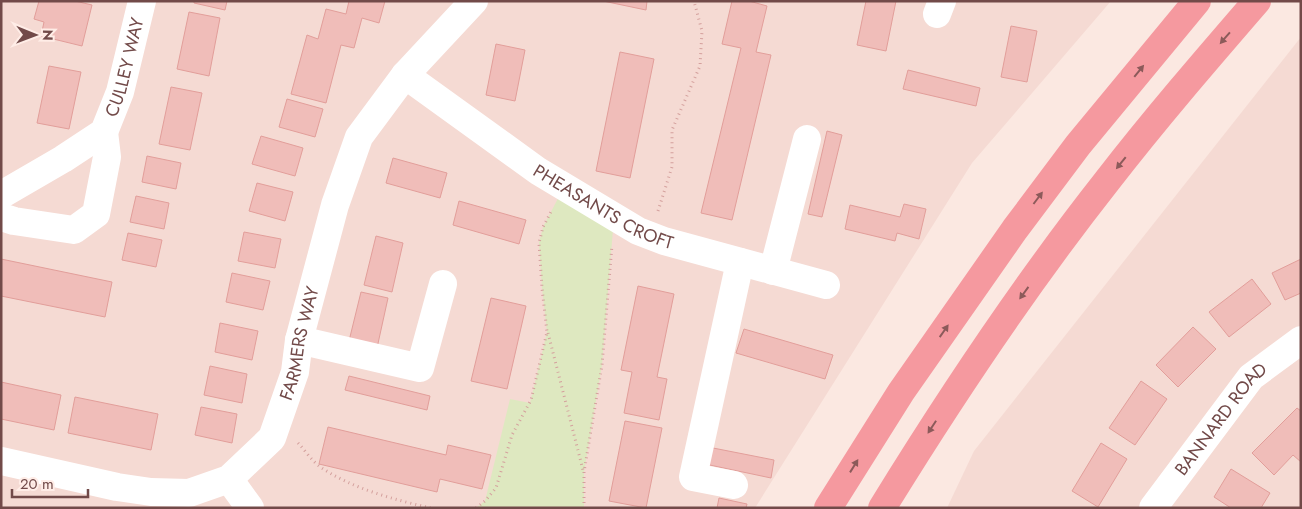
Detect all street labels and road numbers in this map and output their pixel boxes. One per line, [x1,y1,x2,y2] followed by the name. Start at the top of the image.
[98,14,151,121] street label: CULLEY WAY
[528,158,677,256] street label: PHEASANTS CROFT
[273,283,326,404] street label: FARMERS WAY
[1169,356,1272,481] street label: BANNARD ROAD

